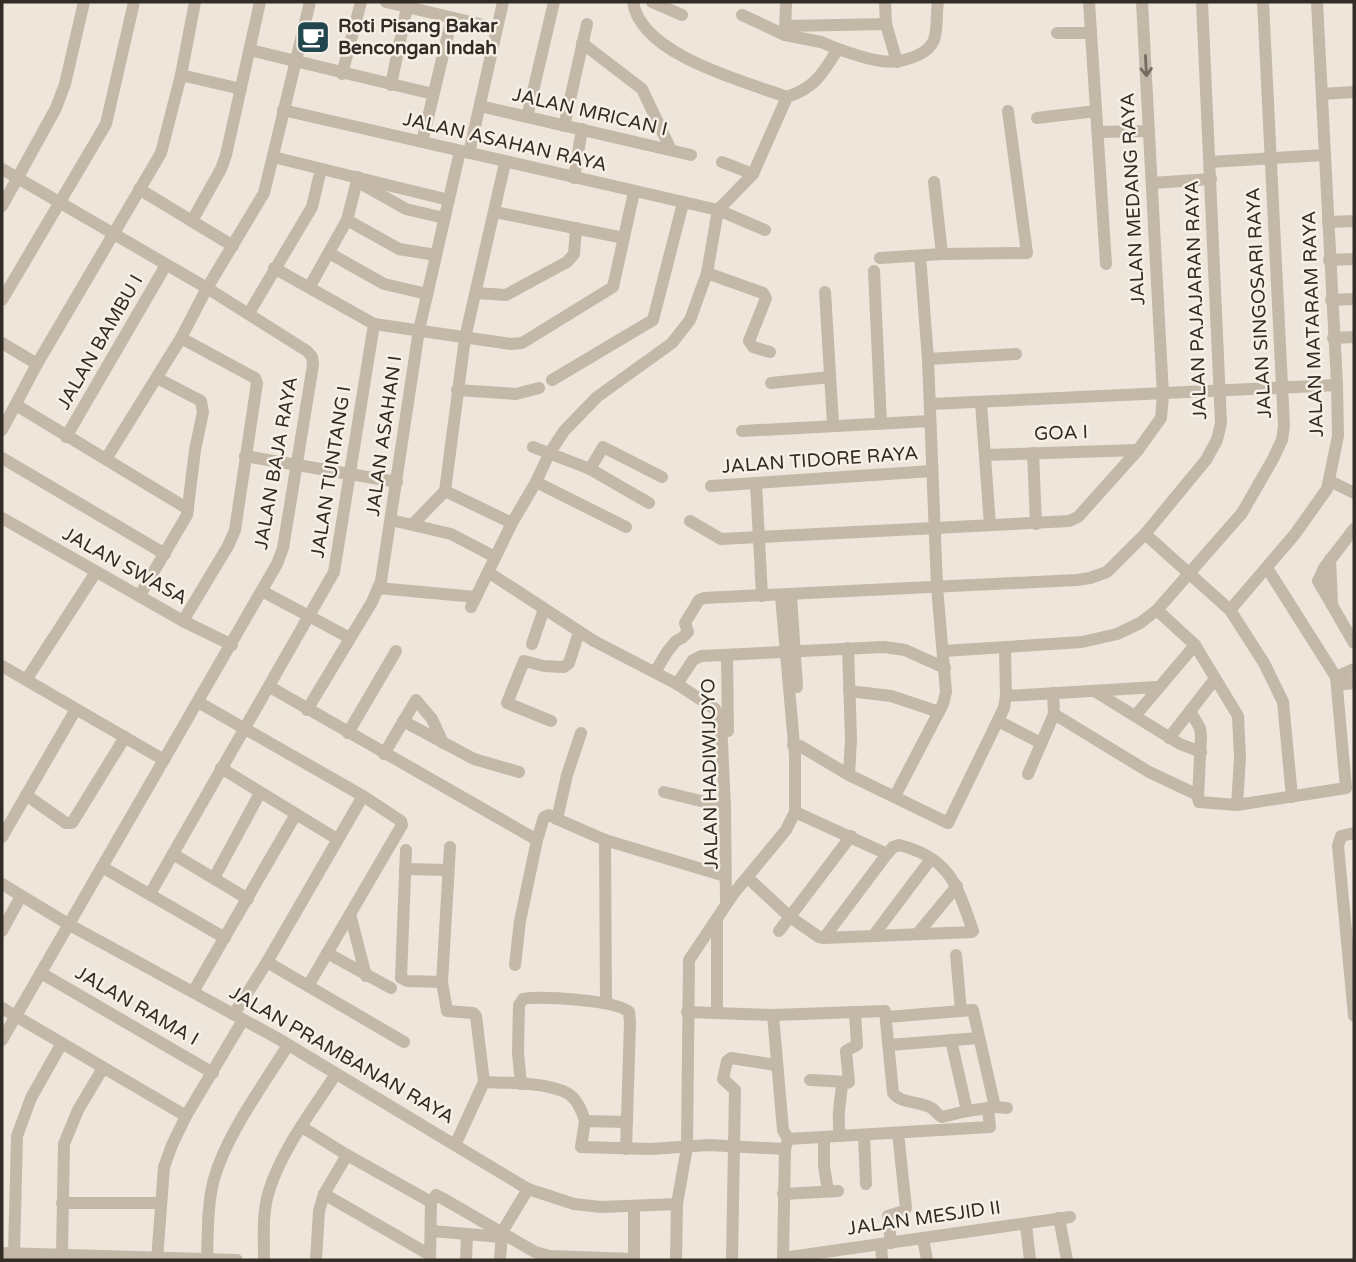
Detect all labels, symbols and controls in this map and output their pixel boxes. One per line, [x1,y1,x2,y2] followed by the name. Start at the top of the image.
[338,15,498,60] place label: Roti Pisang Bakar Bencongan Indah
[294,18,332,56] cafe icon: Roti Pisang Bakar Bencongan Indah
[1139,54,1152,77] one-way arrow
[510,83,670,141] street label: JALAN MRICAN I
[1116,92,1150,306] street label: JALAN MEDANG RAYA
[401,108,609,176] street label: JALAN ASAHAN RAYA
[1181,180,1211,420] street label: JALAN PAJAJARAN RAYA
[1242,187,1276,419] street label: JALAN SINGOSARI RAYA
[1298,210,1328,438] street label: JALAN MATARAM RAYA
[53,271,147,413] street label: JALAN BAMBU I
[362,354,406,518] street label: JALAN ASAHAN I
[250,375,302,551] street label: JALAN BAJA RAYA
[307,384,355,560] street label: JALAN TUNTANG I
[1034,421,1088,445] street label: GOA I
[721,442,919,478] street label: JALAN TIDORE RAYA
[59,523,191,609] street label: JALAN SWASA
[697,678,723,870] street label: JALAN HADIWIJOYO
[72,962,202,1050] street label: JALAN RAMA I
[226,982,458,1128] street label: JALAN PRAMBANAN RAYA
[846,1196,1002,1240] street label: JALAN MESJID II

